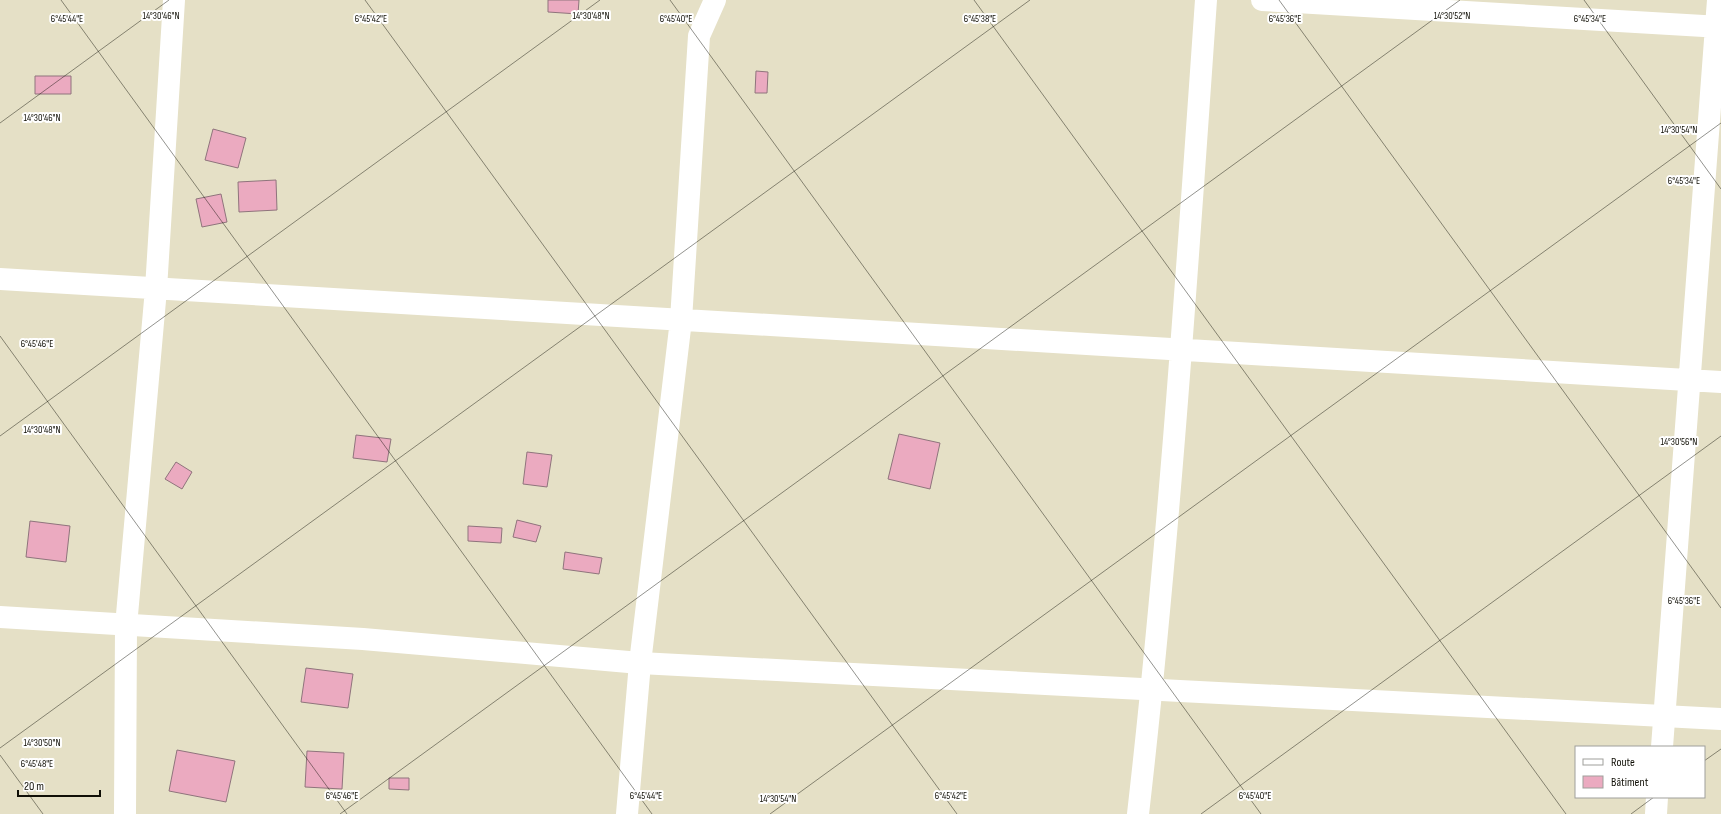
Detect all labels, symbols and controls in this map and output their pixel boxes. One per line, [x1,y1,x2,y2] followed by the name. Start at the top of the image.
[142,10,180,22] text: 14°30'46"N
[572,10,610,22] text: 14°30'48"N
[1434,10,1470,22] text: 14°30'52"N
[51,13,83,25] text: 6°45'44"E
[355,13,387,25] text: 6°45'42"E
[660,13,692,25] text: 6°45'40"E
[964,13,996,25] text: 6°45'38"E
[1269,13,1301,25] text: 6°45'36"E
[1574,13,1606,25] text: 6°45'34"E
[23,112,61,124] text: 14°30'46"N
[1661,124,1697,136] text: 14°30'54"N
[1668,175,1700,187] text: 6°45'34"E
[21,338,53,350] text: 6°45'46"E
[23,424,61,436] text: 14°30'48"N
[1661,436,1697,448] text: 14°30'56"N
[1668,595,1700,607] text: 6°45'36"E
[24,737,61,749] text: 14°30'50"N
[1575,746,1705,798] legend
[1611,755,1635,770] text: Route
[21,758,53,770] text: 6°45'48"E
[18,772,100,798] scale bar
[1611,775,1649,790] text: Bâtiment
[24,779,44,794] text: 20 m
[326,790,358,802] text: 6°45'46"E
[630,790,662,802] text: 6°45'44"E
[935,790,967,802] text: 6°45'42"E
[1239,790,1271,802] text: 6°45'40"E
[760,793,796,805] text: 14°30'54"N

